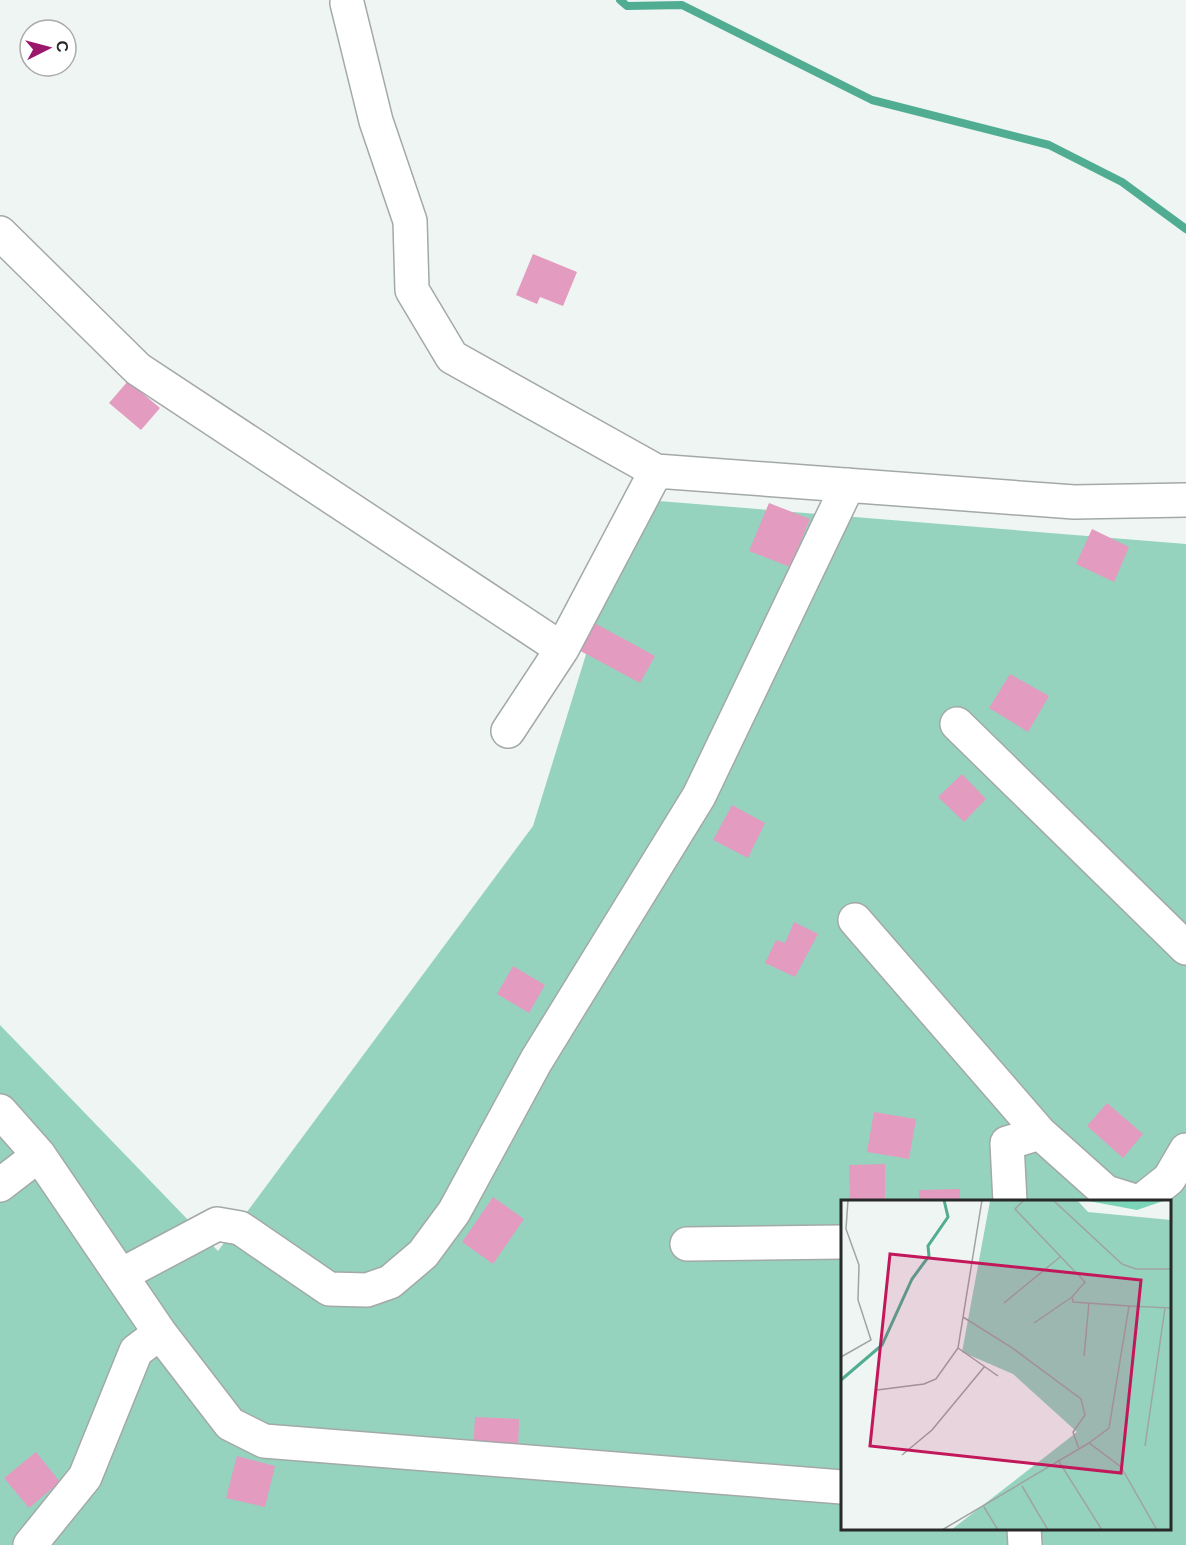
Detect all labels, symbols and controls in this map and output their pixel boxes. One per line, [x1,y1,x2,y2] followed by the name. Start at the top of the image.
[18,18,78,78] north arrow
[53,40,72,54] text: С
[841,1200,1171,1530] inset map

